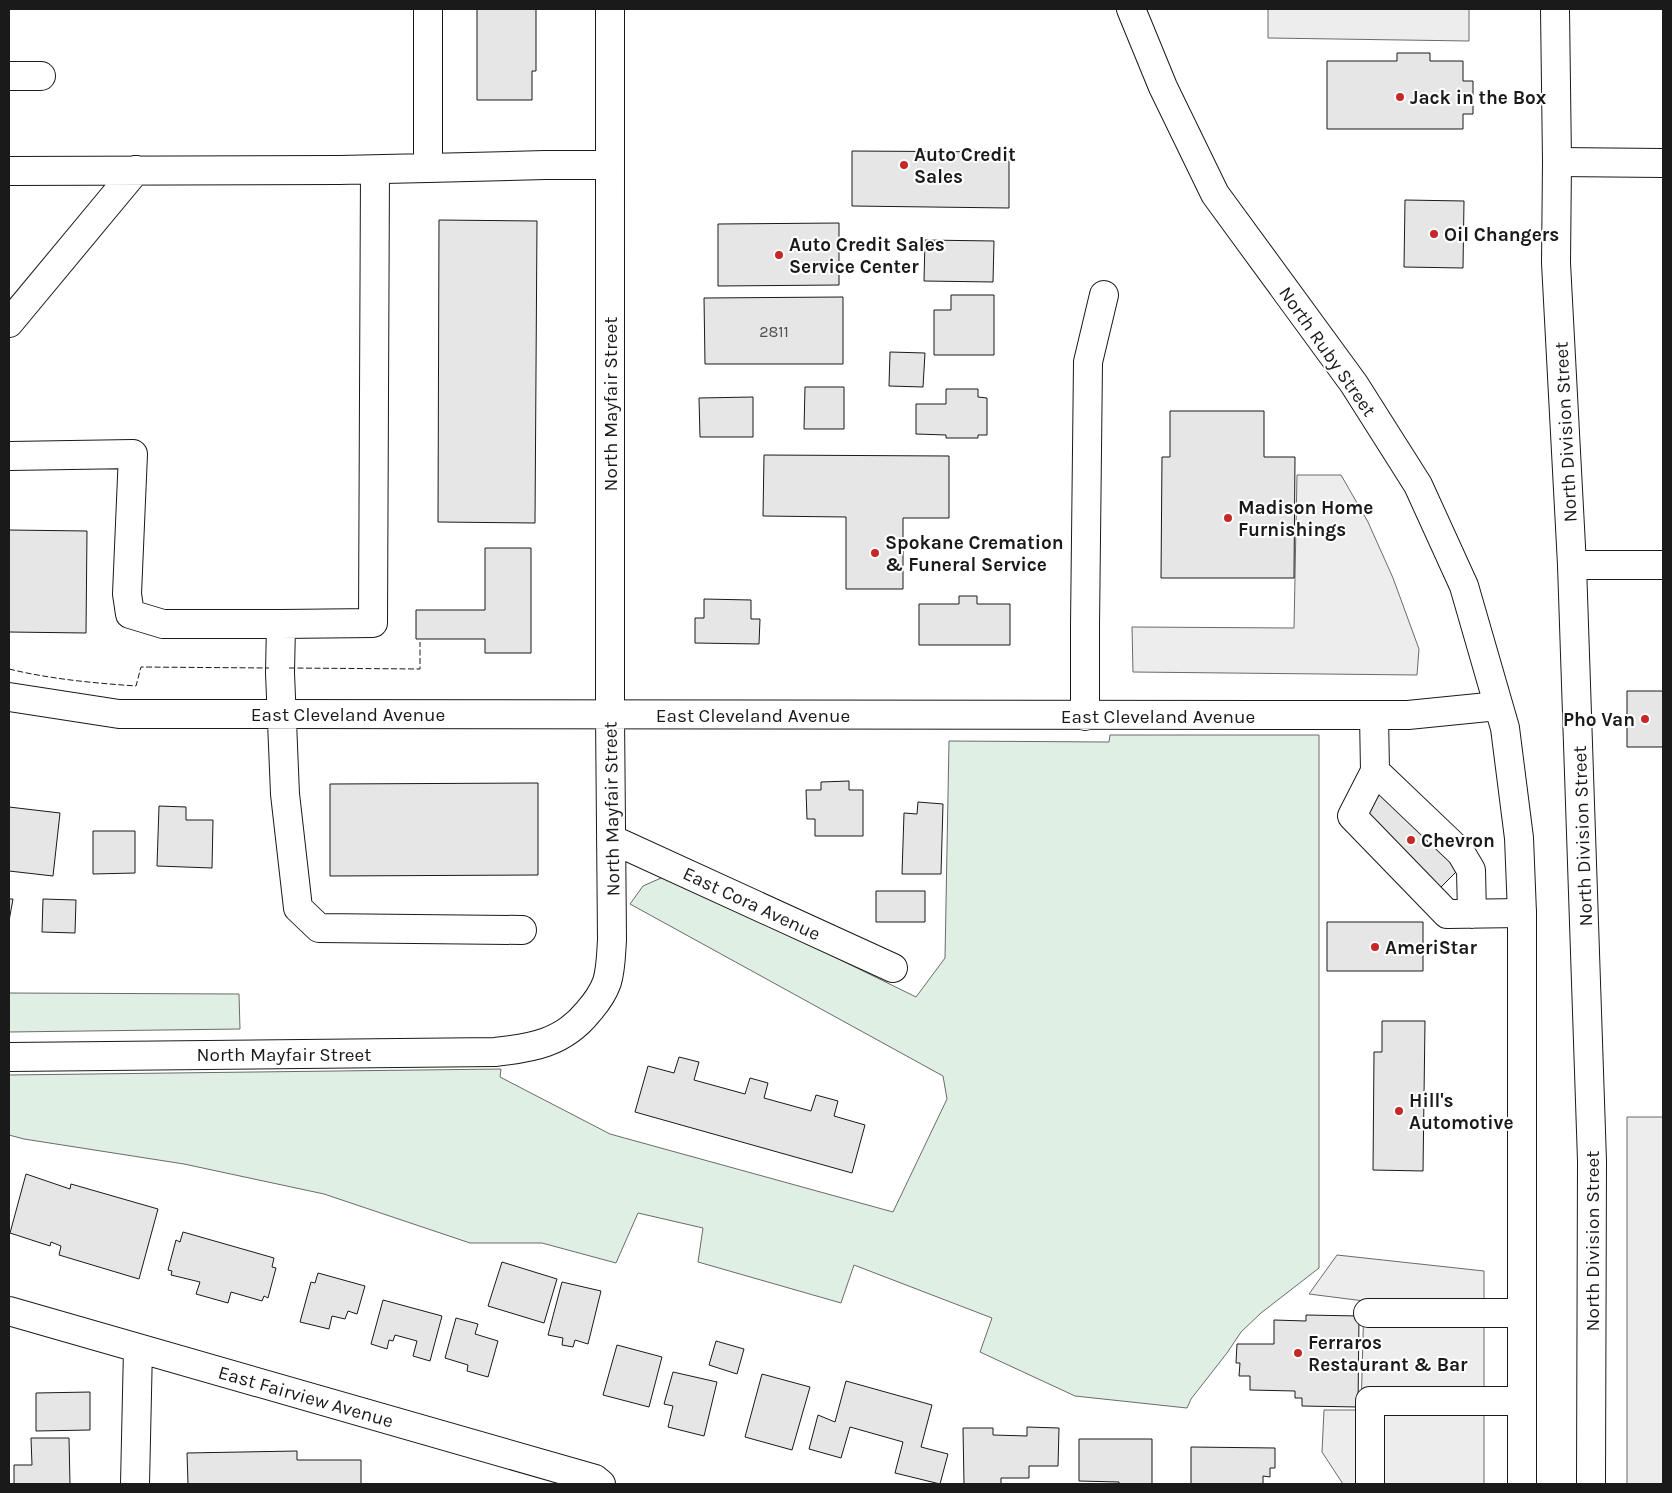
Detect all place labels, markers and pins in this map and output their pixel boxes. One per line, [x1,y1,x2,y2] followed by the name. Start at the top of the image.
[1410,87,1547,109] place label: Jack in the Box
[1394,91,1406,103] marker: Jack in the Box
[914,144,1016,188] place label: Auto Credit Sales
[898,159,910,171] marker: Auto Credit Sales
[1444,224,1559,246] place label: Oil Changers
[1428,228,1440,240] marker: Oil Changers
[789,234,945,278] place label: Auto Credit Sales Service Center
[773,249,785,261] marker: Auto Credit Sales Service Center
[1238,497,1373,541] place label: Madison Home Furnishings
[1222,512,1234,524] marker: Madison Home Furnishings
[885,532,1064,576] place label: Spokane Cremation & Funeral Service
[869,547,881,559] marker: Spokane Cremation & Funeral Service
[1563,709,1635,731] place label: Pho Van
[1639,713,1651,725] marker: Pho Van
[1421,830,1495,852] place label: Chevron
[1405,834,1417,846] marker: Chevron
[1385,937,1477,959] place label: AmeriStar
[1369,941,1381,953] marker: AmeriStar
[1409,1090,1514,1134] place label: Hill's Automotive
[1393,1105,1405,1117] marker: Hill's Automotive
[1308,1332,1468,1376] place label: Ferraros Restaurant & Bar
[1292,1347,1304,1359] marker: Ferraros Restaurant & Bar

